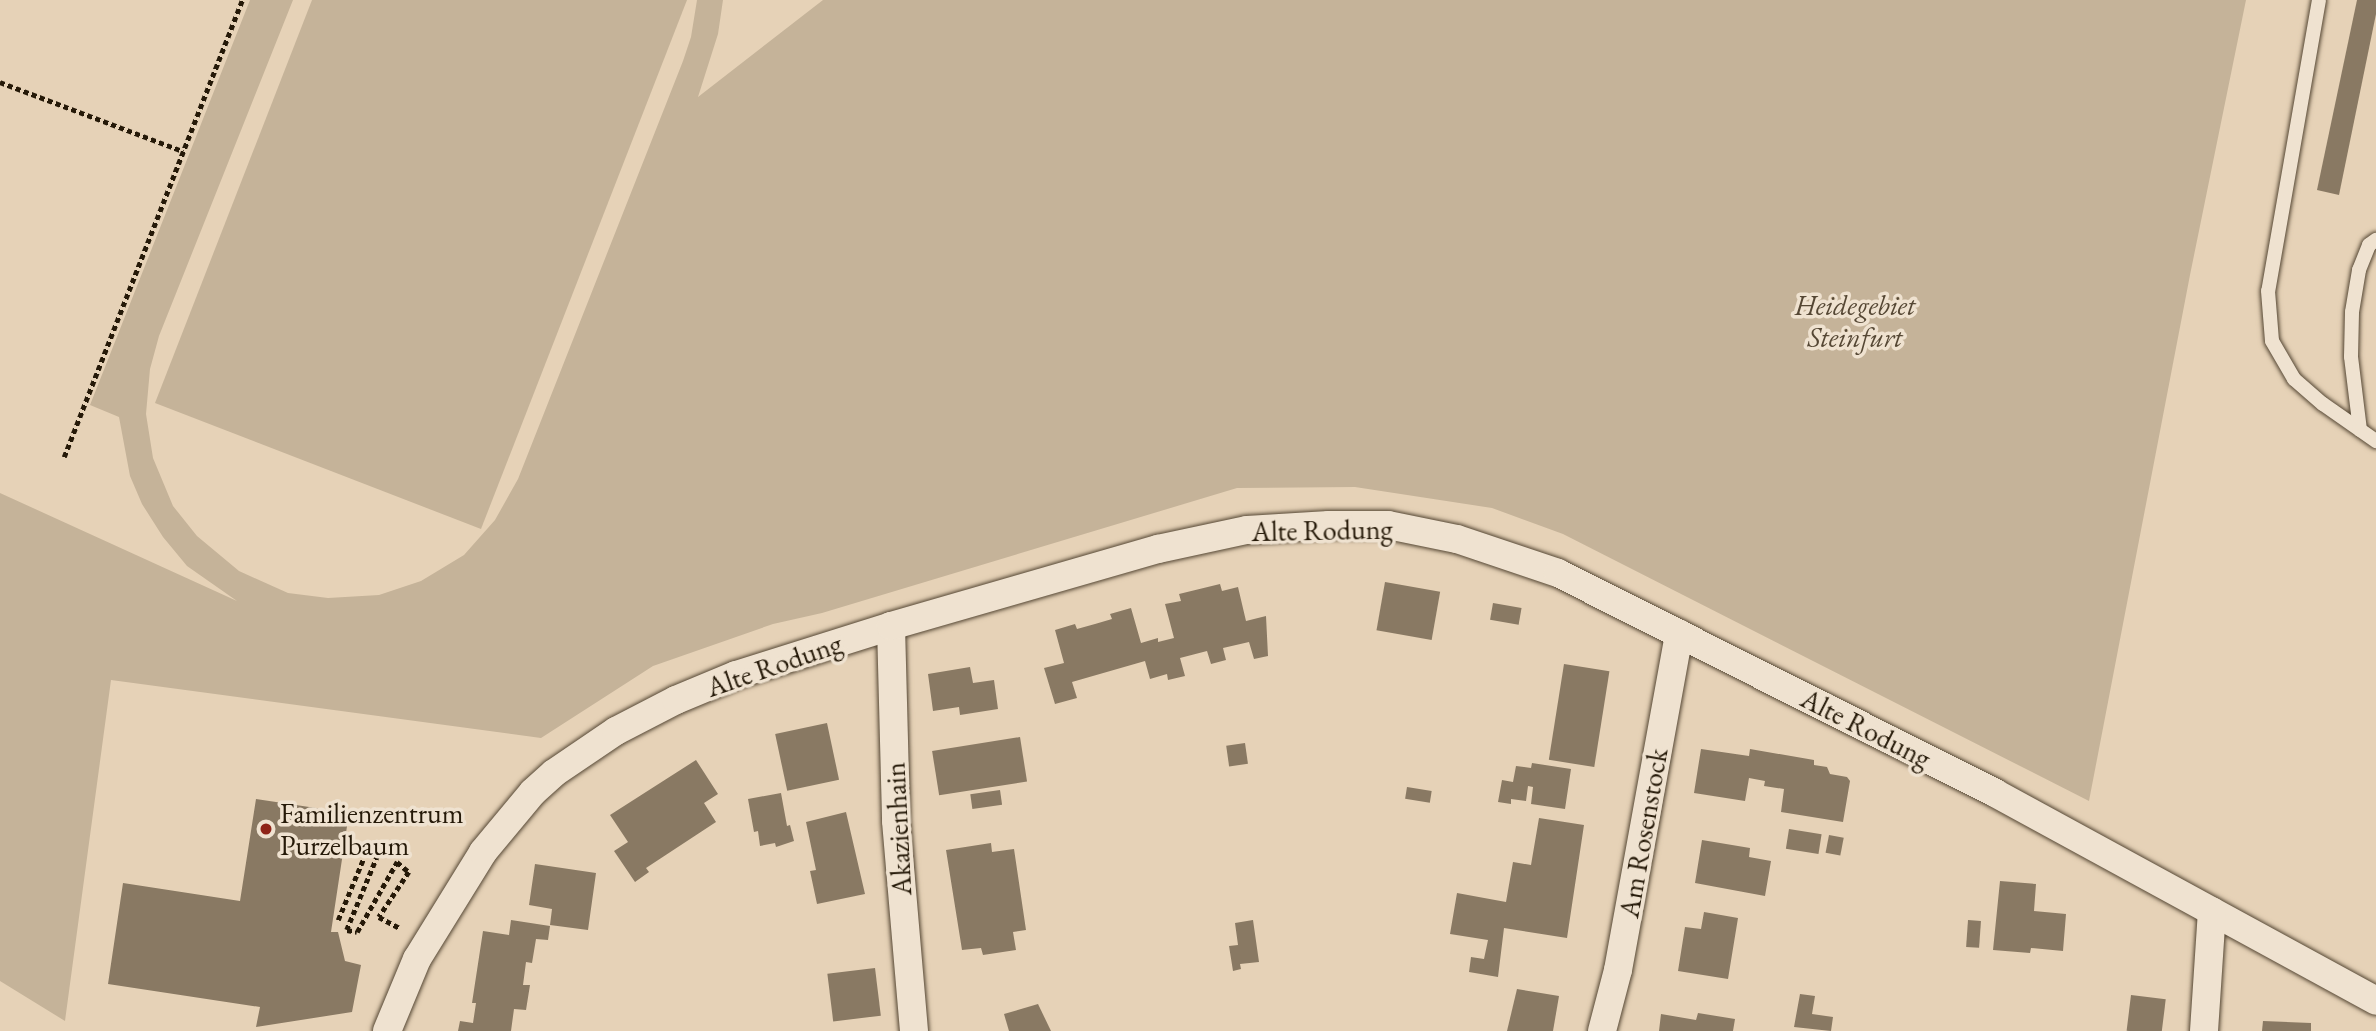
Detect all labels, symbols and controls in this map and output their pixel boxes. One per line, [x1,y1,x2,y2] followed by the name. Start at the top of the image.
[1795,288,1915,354] park label: Heidegebiet Steinfurt
[1251,512,1393,548] street label: Alte Rodung
[702,626,846,704] street label: Alte Rodung
[1796,681,1936,775] street label: Alte Rodung
[1612,746,1674,920] street label: Am Rosenstock
[878,761,918,897] street label: Akazienhain
[280,796,464,862] place label: Familienzentrum Purzelbaum
[258,821,274,837] marker: Familienzentrum Purzelbaum

